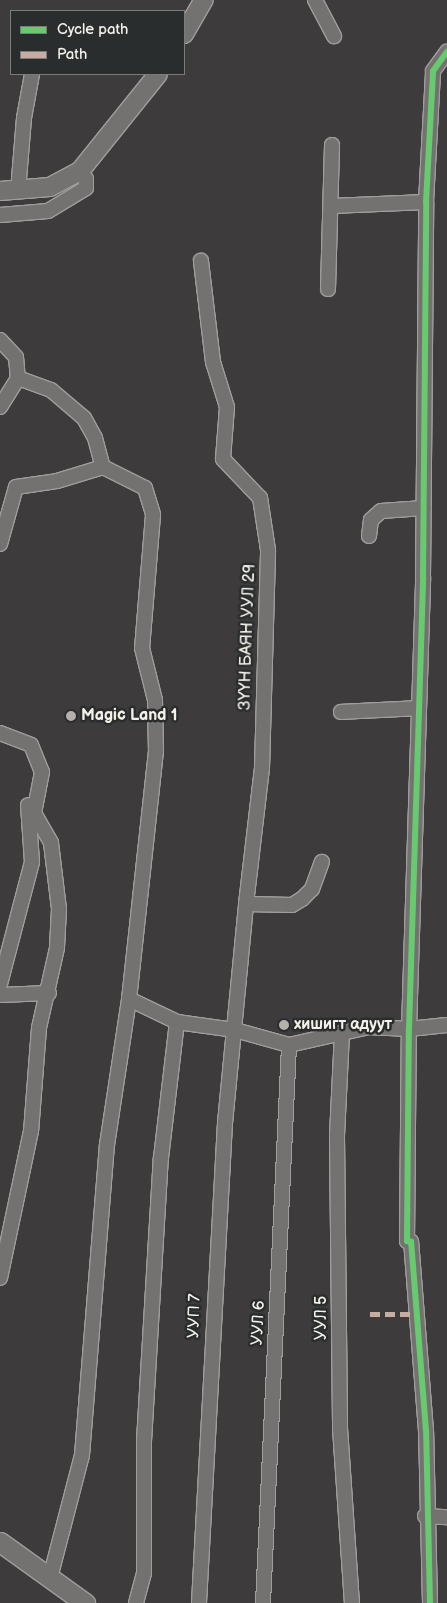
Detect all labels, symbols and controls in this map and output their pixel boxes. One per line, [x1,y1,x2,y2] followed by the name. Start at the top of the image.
[10,10,185,75] legend
[57,20,128,39] text: Cycle path
[57,45,87,64] text: Path
[236,564,260,710] street label: ЗҮҮН БАЯН УУЛ 29
[81,706,178,726] place label: Magic Land 1
[65,710,77,722] marker: Magic Land 1
[294,1015,392,1035] place label: хишигт адуут
[278,1019,290,1031] marker: хишигт адуут
[185,1293,205,1339] street label: УУП 7
[312,1296,332,1340] street label: УУЛ 5
[248,1300,270,1346] street label: УУЛ 6

